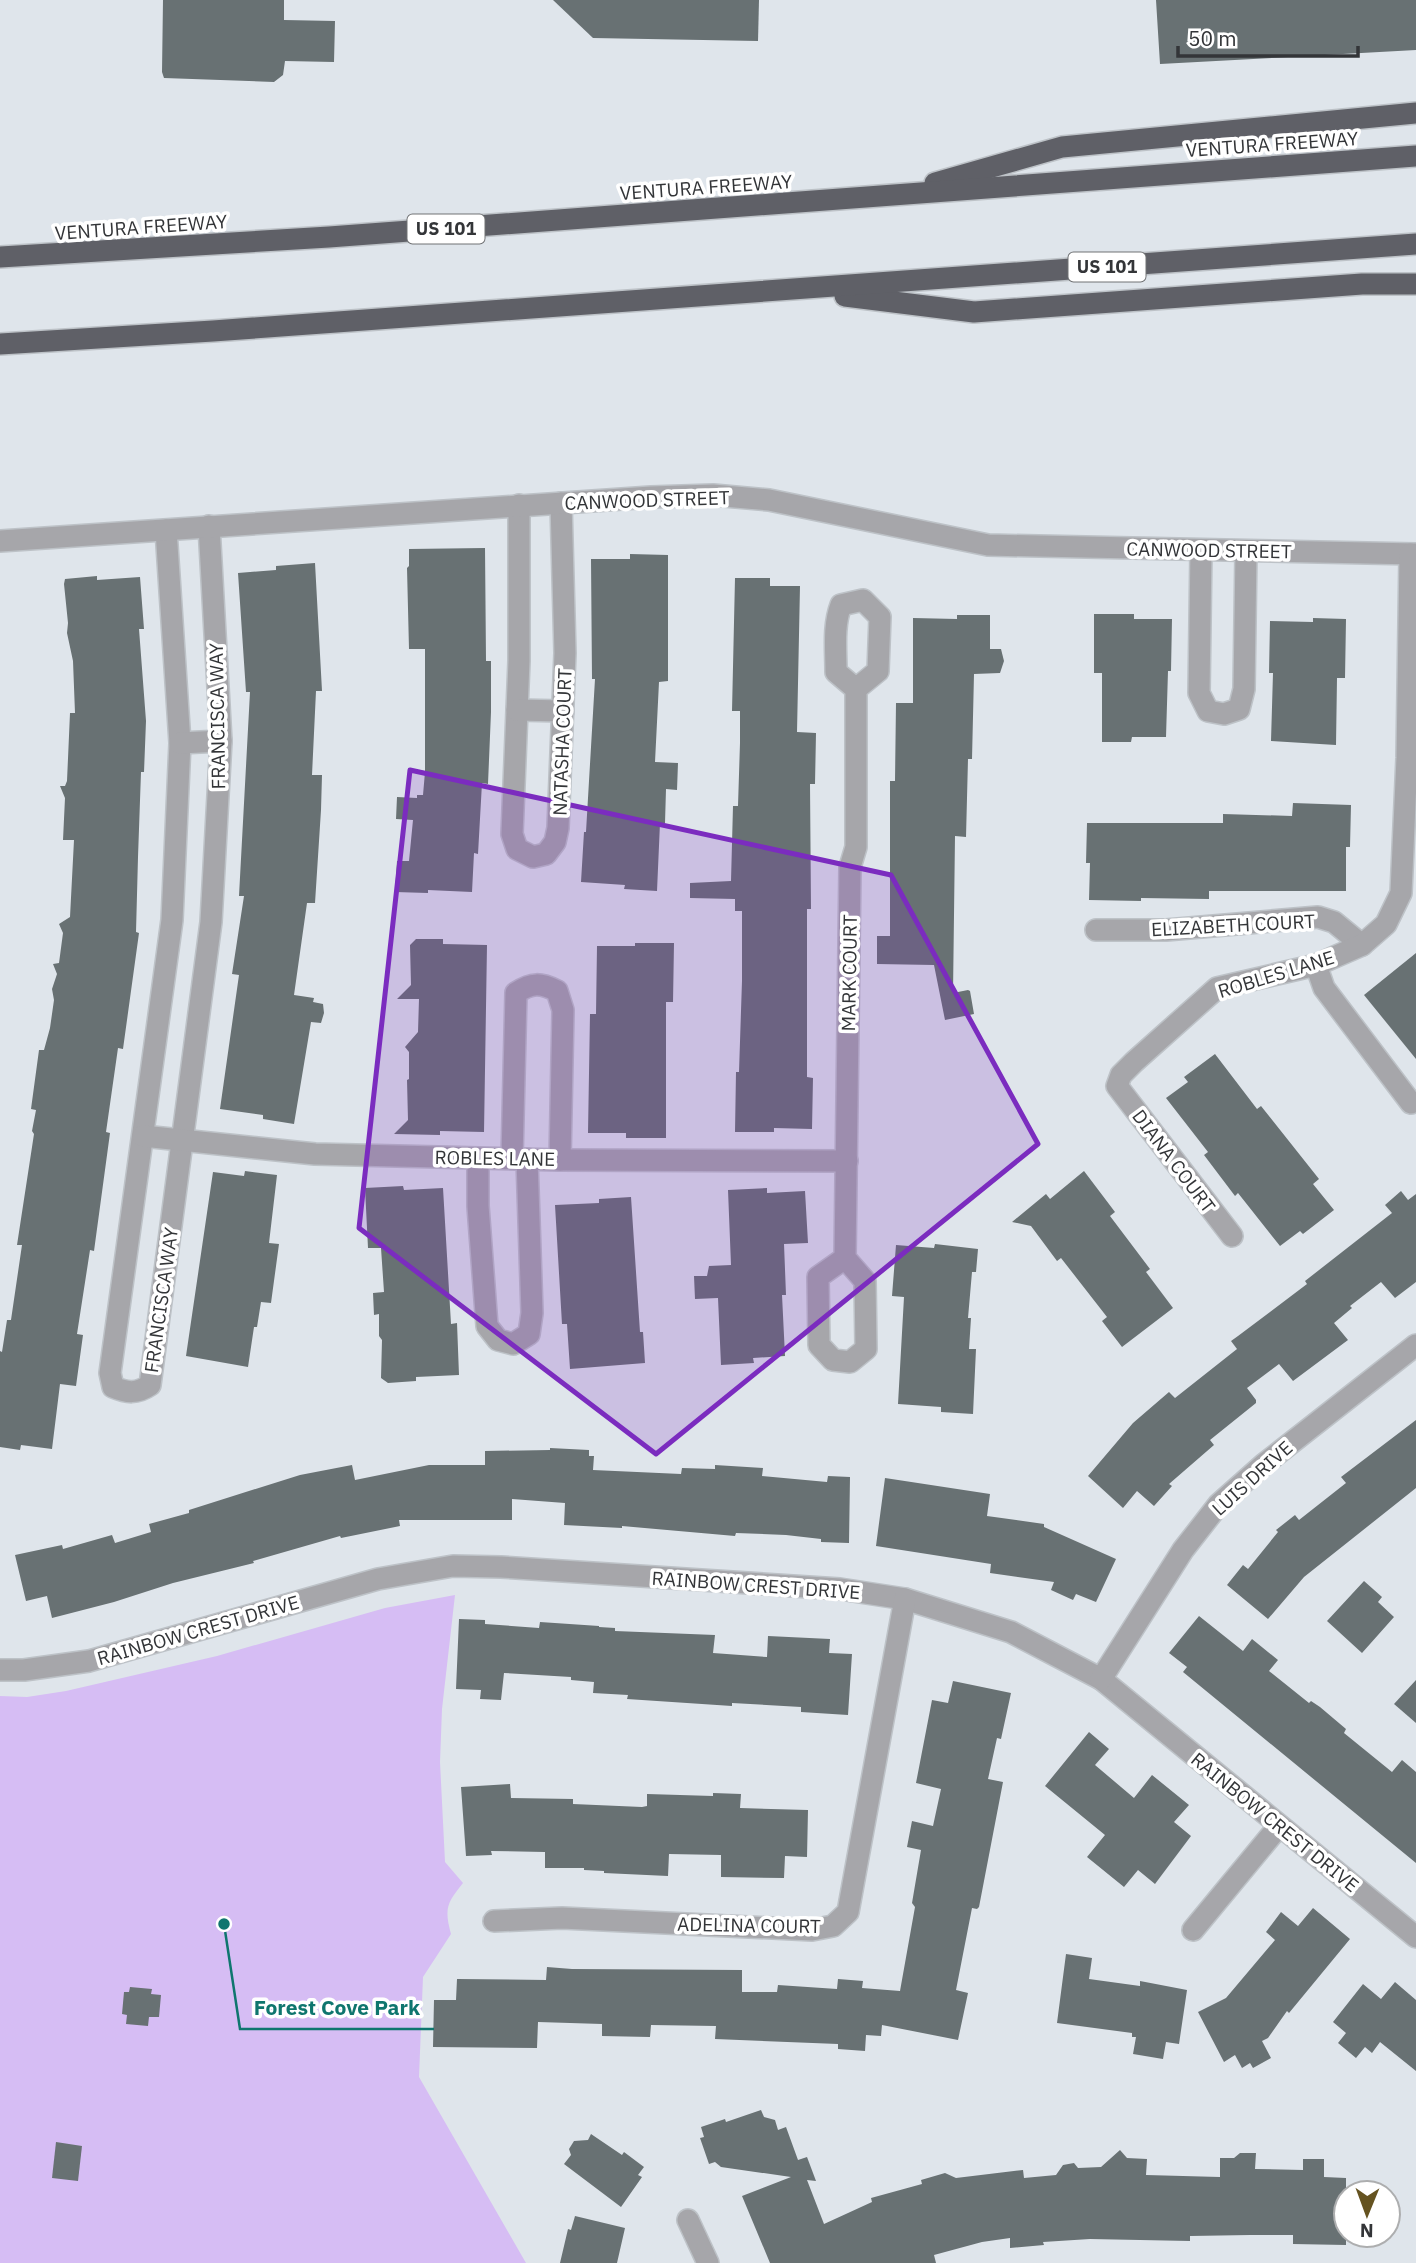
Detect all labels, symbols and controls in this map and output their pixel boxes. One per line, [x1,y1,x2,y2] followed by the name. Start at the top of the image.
[1178,14,1358,58] scale bar
[1188,24,1237,52] text: 50 m
[1185,126,1360,162] street label: VENTURA FREEWAY
[619,169,794,205] street label: VENTURA FREEWAY
[54,209,229,245] street label: VENTURA FREEWAY
[408,214,485,244] road number: US 101
[1068,253,1146,282] road number: US 101
[564,485,730,515] street label: CANWOOD STREET
[1126,537,1292,563] street label: CANWOOD STREET
[204,642,230,789] street label: FRANCISCA WAY
[547,668,577,816] street label: NATASHA COURT
[1150,909,1316,941] street label: ELIZABETH COURT
[836,914,862,1032] street label: MARK COURT
[1215,945,1337,1003] street label: ROBLES LANE
[1127,1105,1221,1217] street label: DIANA COURT
[435,1145,555,1171] street label: ROBLES LANE
[139,1225,183,1374] street label: FRANCISCA WAY
[1207,1436,1297,1520] street label: LUIS DRIVE
[651,1566,861,1604] street label: RAINBOW CREST DRIVE
[94,1590,302,1670] street label: RAINBOW CREST DRIVE
[1186,1747,1364,1897] street label: RAINBOW CREST DRIVE
[677,1912,821,1938] street label: ADELINA COURT
[240,1987,434,2029] callout: Forest Cove Park
[254,1993,421,2021] text: Forest Cove Park
[1332,2179,1402,2249] north arrow
[1360,2219,1374,2243] text: N

